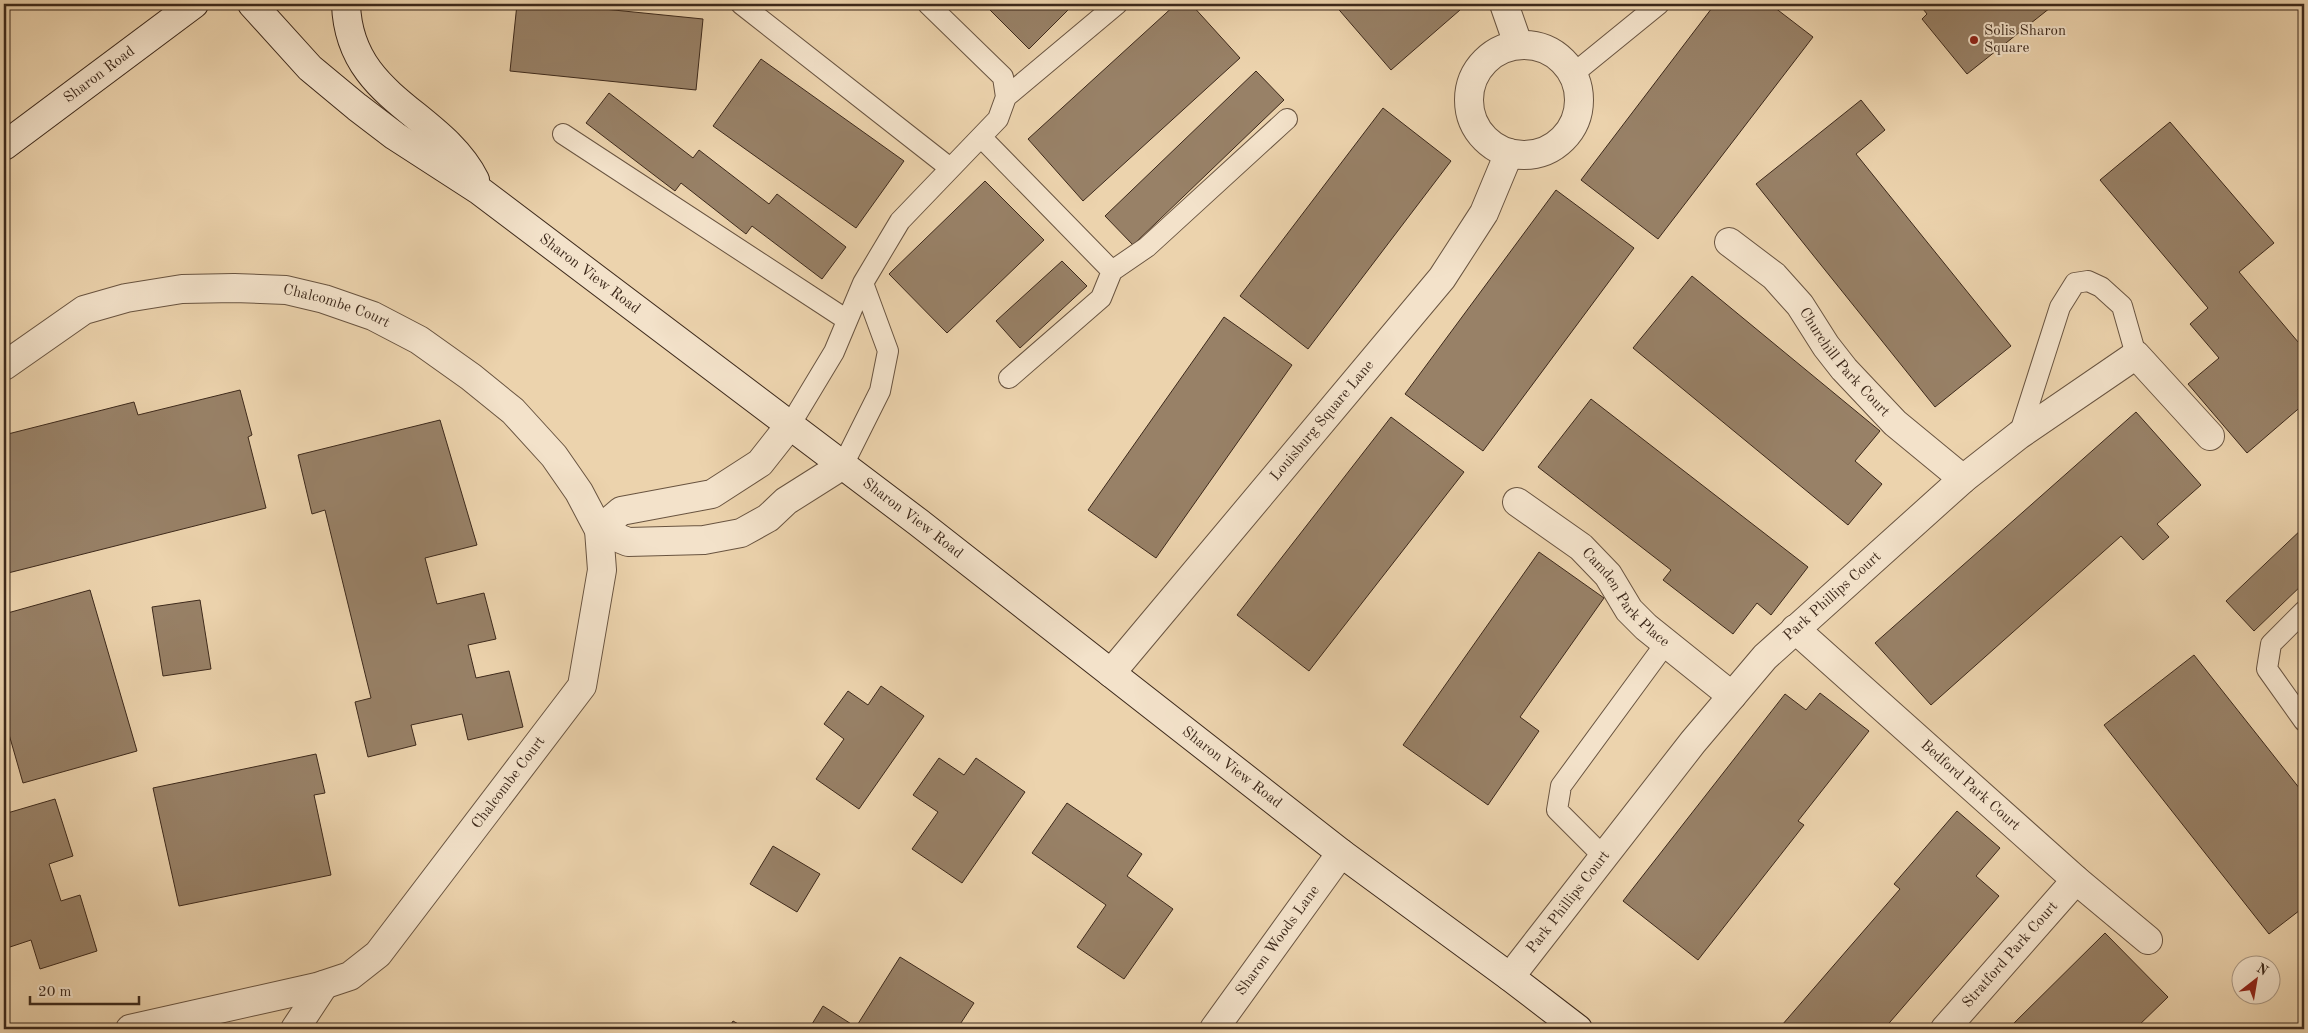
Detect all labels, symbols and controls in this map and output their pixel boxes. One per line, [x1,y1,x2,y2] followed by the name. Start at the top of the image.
[1984,24,2066,56] place label: Solis Sharon Square
[1968,34,1980,46] marker: Solis Sharon Square
[61,43,138,106] street label: Sharon Road
[537,231,643,317] street label: Sharon View Road
[282,282,392,331] street label: Chalcombe Court
[1796,305,1893,420] street label: Churchill Park Court
[1268,358,1377,484] street label: Louisburg Square Lane
[860,475,966,562] street label: Sharon View Road
[1579,545,1672,650] street label: Camden Park Place
[1781,549,1884,644] street label: Park Phillips Court
[1179,724,1285,811] street label: Sharon View Road
[470,734,548,832] street label: Chalcombe Court
[1918,737,2023,834] street label: Bedford Park Court
[1524,848,1613,956] street label: Park Phillips Court
[1233,883,1322,998] street label: Sharon Woods Lane
[1960,899,2061,1011] street label: Stratford Park Court
[2230,956,2280,1006] north arrow
[2254,961,2271,979] text: N
[30,973,139,1005] scale bar
[38,985,72,1000] text: 20 m

